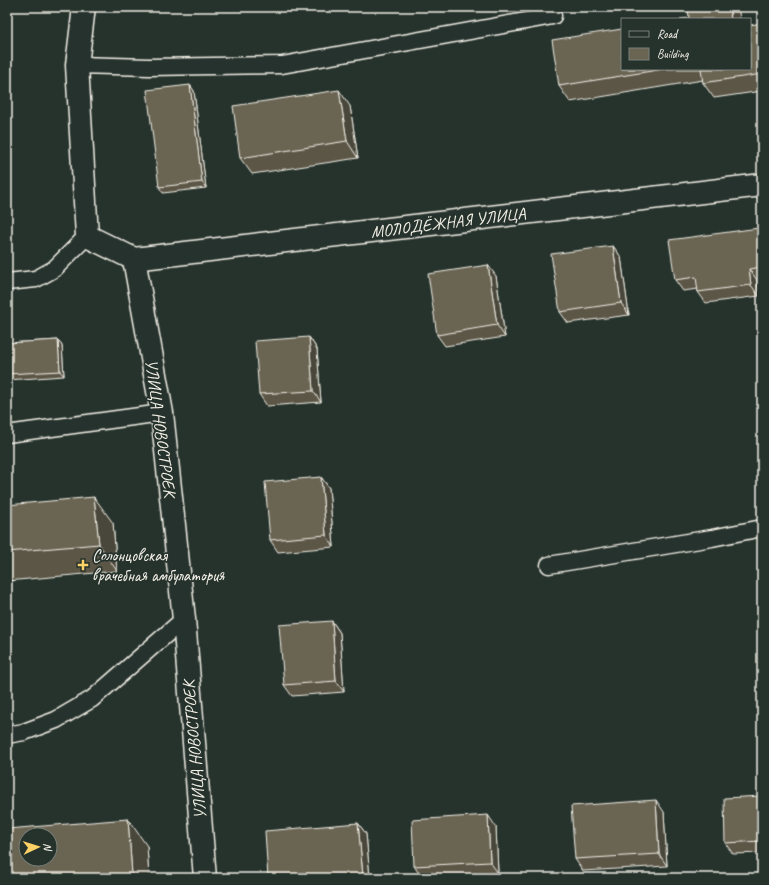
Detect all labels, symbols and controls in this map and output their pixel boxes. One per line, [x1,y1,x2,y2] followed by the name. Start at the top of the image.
[621,18,751,70] legend
[657,26,679,42] text: Road
[657,46,689,62] text: Building
[370,203,527,242] street label: МОЛОДЁЖНАЯ УЛИЦА
[140,358,181,501] street label: УЛИЦА НОВОСТРОЕК
[92,545,225,586] place label: Солонцовская врачебная амбулатория
[77,559,89,571] marker: Солонцовская врачебная амбулатория
[178,677,211,820] street label: УЛИЦА НОВОСТРОЕК
[18,827,58,867] north arrow
[41,842,55,852] text: N

